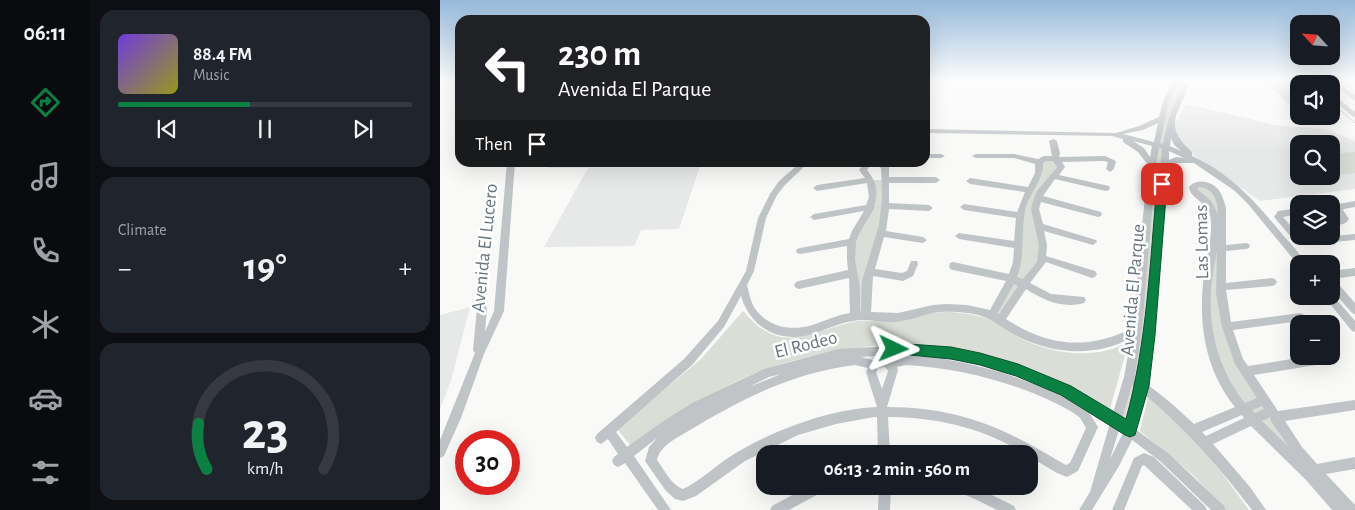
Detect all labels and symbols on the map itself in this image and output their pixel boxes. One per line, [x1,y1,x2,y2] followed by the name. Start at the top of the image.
[1290,15,1340,65] north arrow
[1141,163,1183,205] pin
[469,183,501,313] street label: Avenida El Lucero
[1192,205,1212,279] street label: Las Lomas
[1118,223,1148,357] street label: Avenida El Parque
[867,322,919,374] position arrow
[773,328,839,362] street label: El Rodeo
[455,430,520,495] speed limit sign: 30

